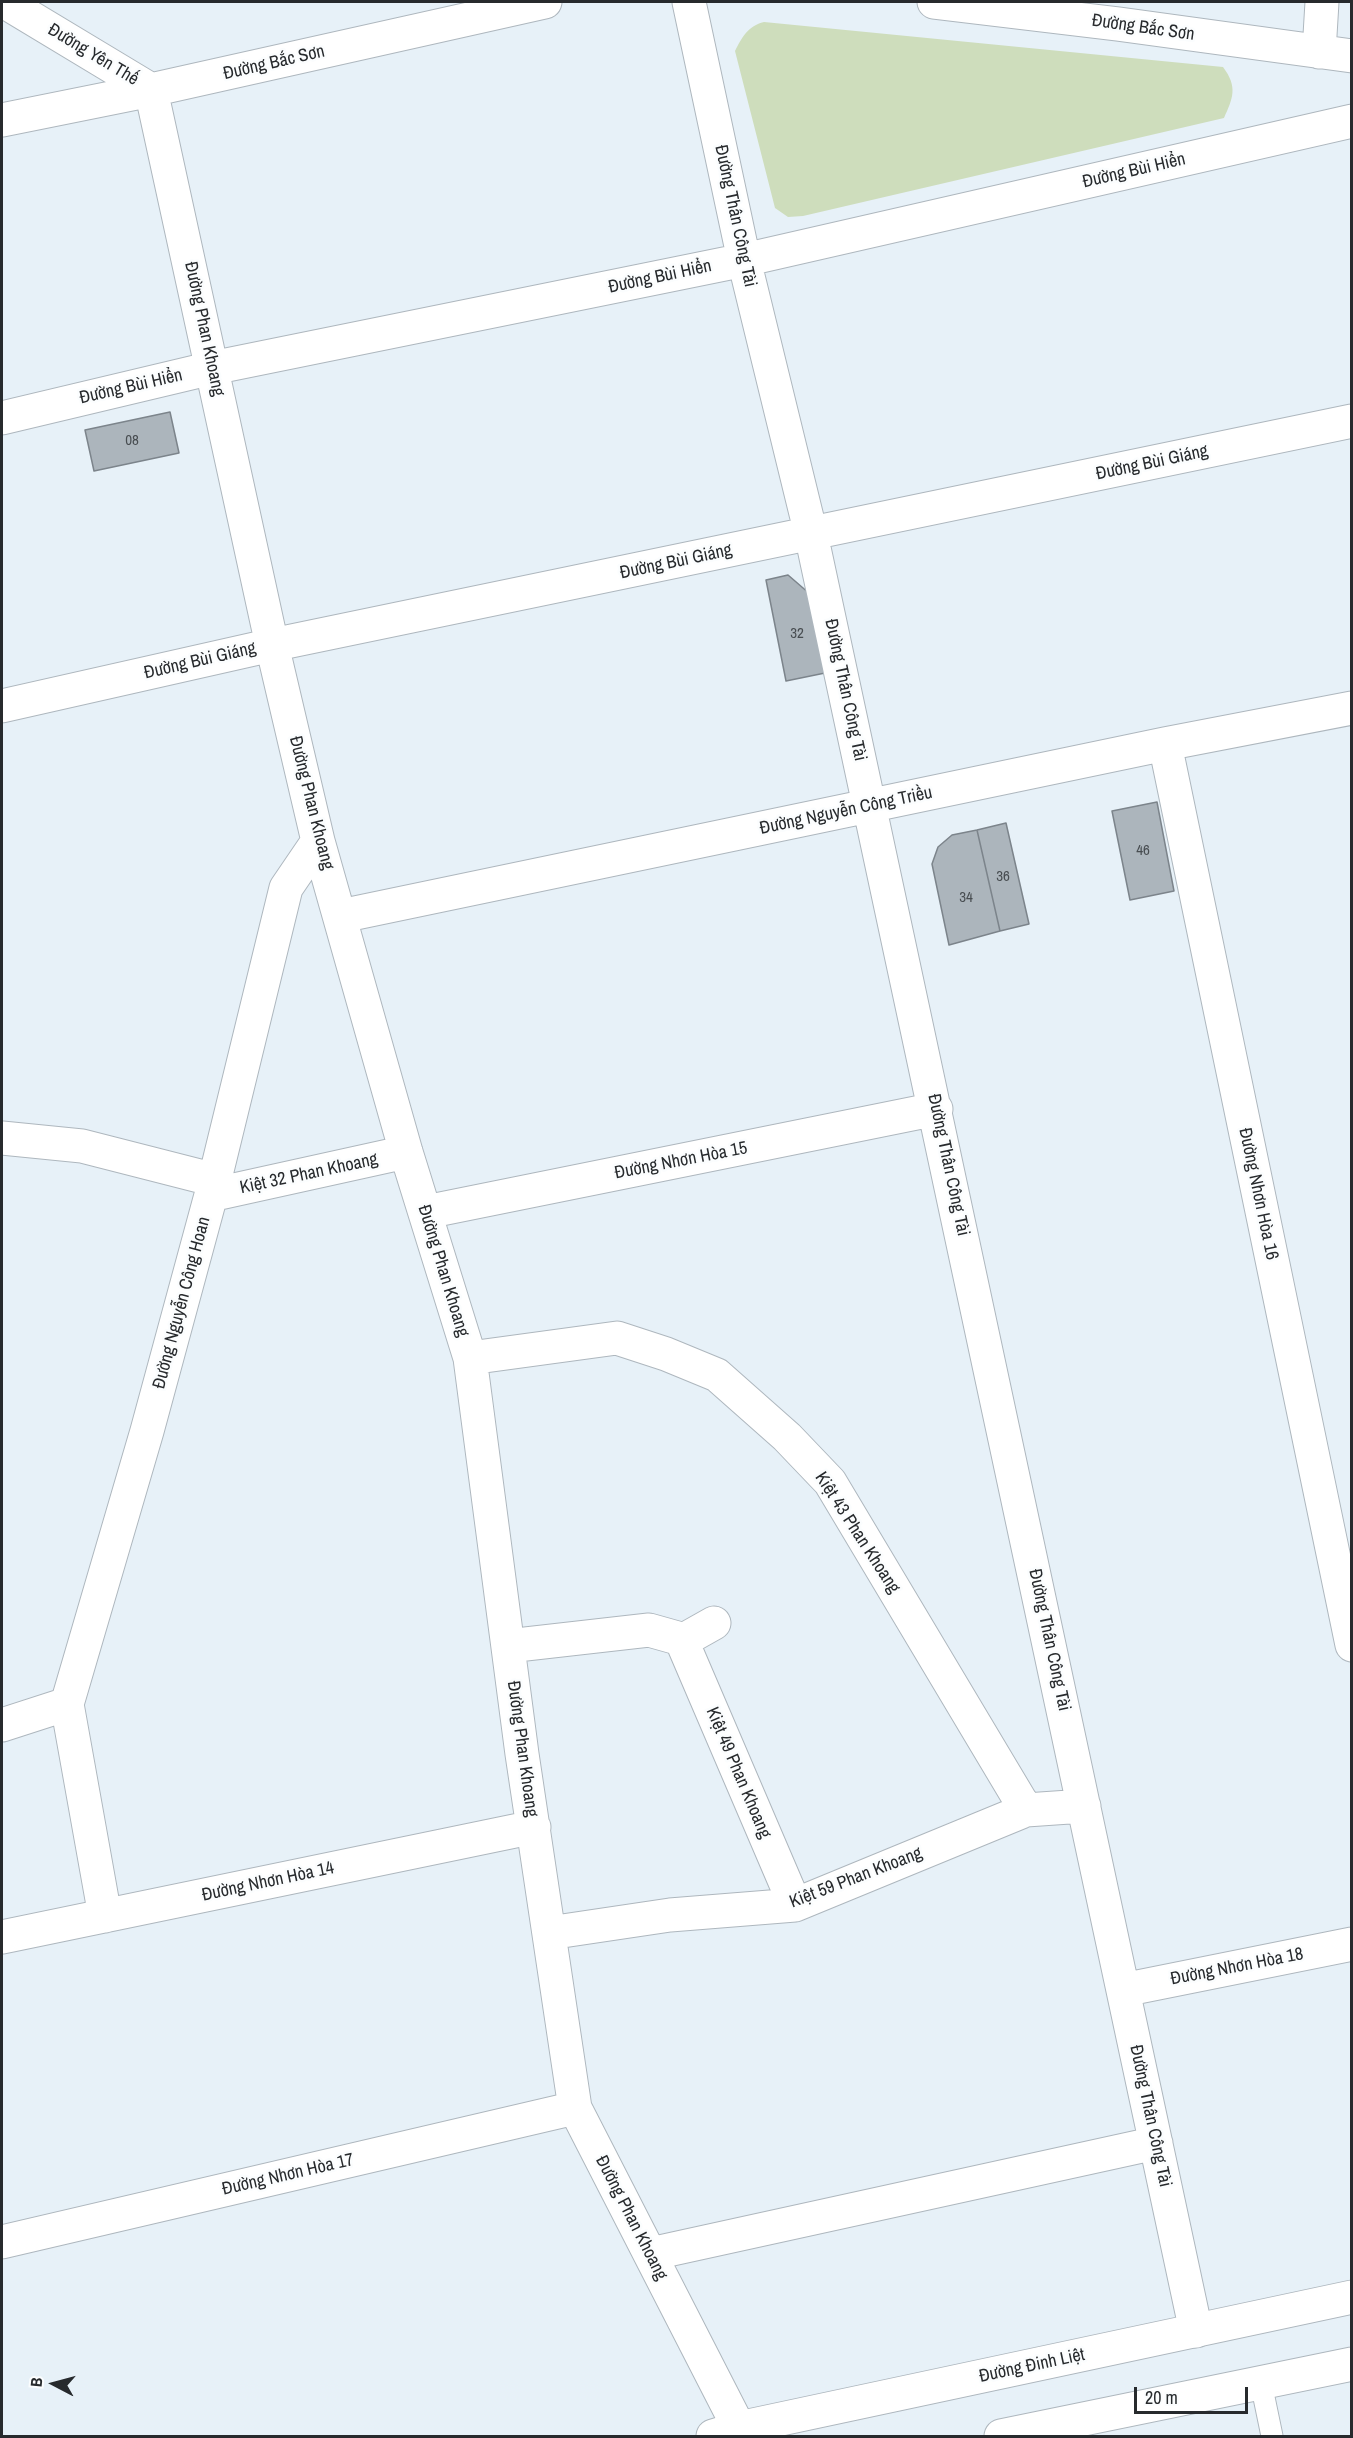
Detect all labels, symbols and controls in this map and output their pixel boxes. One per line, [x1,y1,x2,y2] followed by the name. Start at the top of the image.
[1090,10,1196,46] street label: Đường Bắc Sơn
[44,19,142,91] street label: Đường Yên Thế
[221,41,327,85] street label: Đường Bắc Sơn
[709,143,761,289] street label: Đường Thân Công Tài
[1080,149,1188,193] street label: Đường Bùi Hiển
[606,256,714,298] street label: Đường Bùi Hiển
[179,260,229,398] street label: Đường Phan Khoang
[77,365,185,409] street label: Đường Bùi Hiển
[125,432,139,450] house number: 08
[1094,441,1210,485] street label: Đường Bùi Giáng
[618,540,734,584] street label: Đường Bùi Giáng
[819,617,871,763] street label: Đường Thân Công Tài
[790,625,804,643] house number: 32
[142,638,258,684] street label: Đường Bùi Giáng
[284,734,338,872] street label: Đường Phan Khoang
[758,782,934,840] street label: Đường Nguyễn Công Triều
[1136,842,1150,860] house number: 46
[996,868,1010,886] house number: 36
[959,889,973,907] house number: 34
[922,1092,974,1238] street label: Đường Thân Công Tài
[1233,1126,1283,1262] street label: Đường Nhơn Hòa 16
[613,1138,749,1184] street label: Đường Nhơn Hòa 15
[238,1149,380,1199] street label: Kiệt 32 Phan Khoang
[413,1202,473,1340] street label: Đường Phan Khoang
[149,1215,215,1391] street label: Đường Nguyễn Công Hoan
[810,1468,904,1598] street label: Kiệt 43 Phan Khoang
[1023,1567,1075,1713] street label: Đường Thân Công Tài
[502,1680,542,1818] street label: Đường Phan Khoang
[701,1704,775,1842] street label: Kiệt 49 Phan Khoang
[787,1843,925,1913] street label: Kiệt 59 Phan Khoang
[200,1857,336,1907] street label: Đường Nhơn Hòa 14
[1169,1944,1305,1990] street label: Đường Nhơn Hòa 18
[1124,2043,1176,2189] street label: Đường Thân Công Tài
[220,2149,356,2201] street label: Đường Nhơn Hòa 17
[590,2152,672,2284] street label: Đường Phan Khoang
[977,2344,1087,2388] street label: Đường Đinh Liệt
[24,2354,84,2414] north arrow
[1137,2375,1251,2413] scale bar
[25,2376,48,2388] text: B
[1145,2385,1178,2410] text: 20 m

